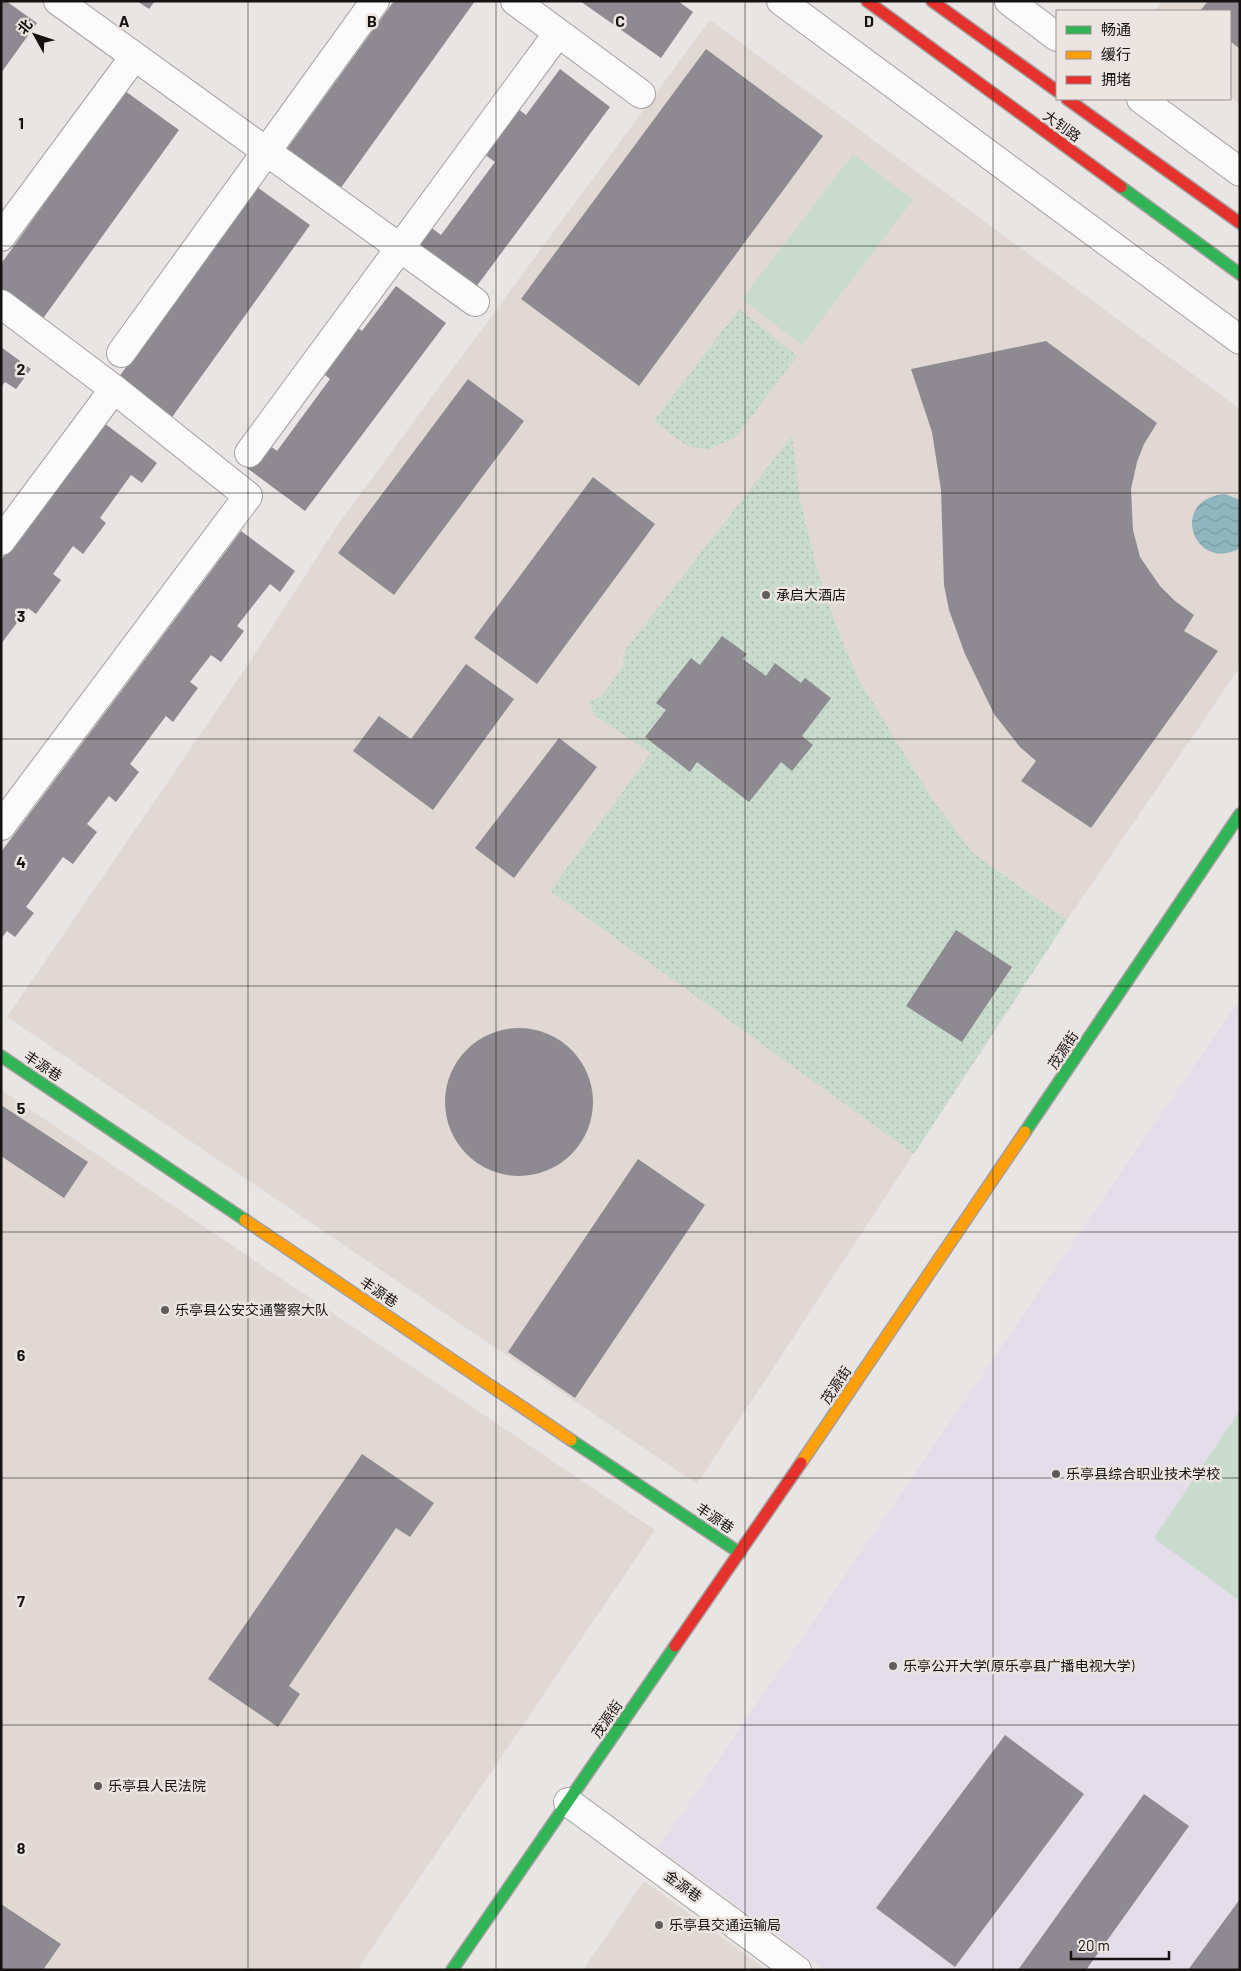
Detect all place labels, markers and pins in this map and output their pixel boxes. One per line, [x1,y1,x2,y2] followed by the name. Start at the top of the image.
[776,586,846,603] place label: 承启大酒店
[760,589,772,601] marker: 承启大酒店
[175,1301,329,1318] place label: 乐亭县公安交通警察大队
[159,1304,171,1316] marker: 乐亭县公安交通警察大队
[1066,1465,1220,1482] place label: 乐亭县综合职业技术学校
[1050,1468,1062,1480] marker: 乐亭县综合职业技术学校
[903,1657,1135,1674] place label: 乐亭公开大学(原乐亭县广播电视大学)
[887,1660,899,1672] marker: 乐亭公开大学(原乐亭县广播电视大学)
[108,1777,206,1794] place label: 乐亭县人民法院
[92,1780,104,1792] marker: 乐亭县人民法院
[669,1916,781,1933] place label: 乐亭县交通运输局
[653,1919,665,1931] marker: 乐亭县交通运输局

